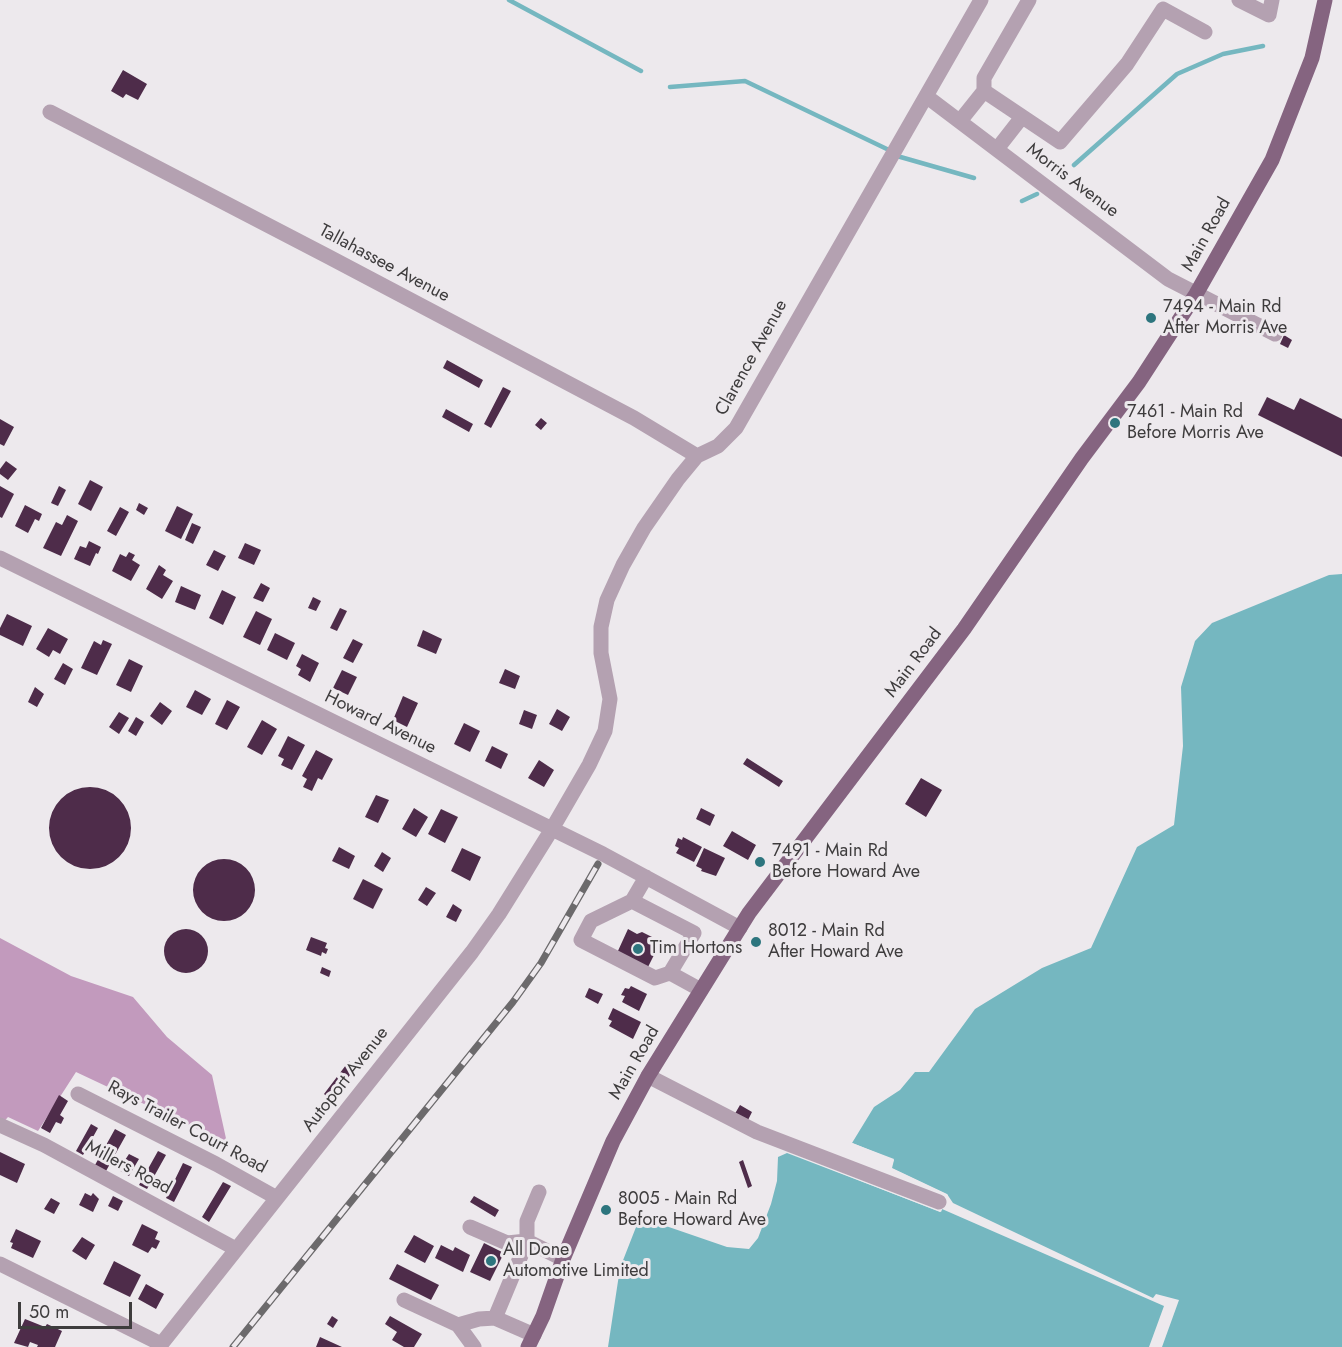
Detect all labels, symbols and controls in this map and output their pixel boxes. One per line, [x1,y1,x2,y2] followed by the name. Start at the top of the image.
[1022,139,1122,223] street label: Morris Avenue
[1178,194,1236,276] street label: Main Road
[315,220,453,308] street label: Tallahassee Avenue
[711,296,793,420] street label: Clarence Avenue
[1163,297,1287,340] place label: 7494 - Main Rd After Morris Ave
[1144,311,1158,325] marker: 7494 - Main Rd After Morris Ave
[1127,402,1264,444] place label: 7461 - Main Rd Before Morris Ave
[1108,416,1122,430] marker: 7461 - Main Rd Before Morris Ave
[881,624,947,702] street label: Main Road
[321,687,439,759] street label: Howard Avenue
[772,841,920,884] place label: 7491 - Main Rd Before Howard Ave
[753,855,767,869] marker: 7491 - Main Rd Before Howard Ave
[768,921,903,964] place label: 8012 - Main Rd After Howard Ave
[749,935,763,949] marker: 8012 - Main Rd After Howard Ave
[650,938,742,960] place label: Tim Hortons
[631,942,645,956] marker: Tim Hortons
[605,1022,665,1104] street label: Main Road
[298,1023,394,1137] street label: Autoport Avenue
[104,1077,270,1179] street label: Rays Trailer Court Road
[81,1136,175,1200] street label: Millers Road
[618,1189,766,1232] place label: 8005 - Main Rd Before Howard Ave
[599,1203,613,1217] marker: 8005 - Main Rd Before Howard Ave
[503,1240,649,1282] place label: All Done Automotive Limited
[484,1254,498,1268] marker: All Done Automotive Limited
[21,1290,135,1328] scale bar
[29,1299,69,1325] text: 50 m

